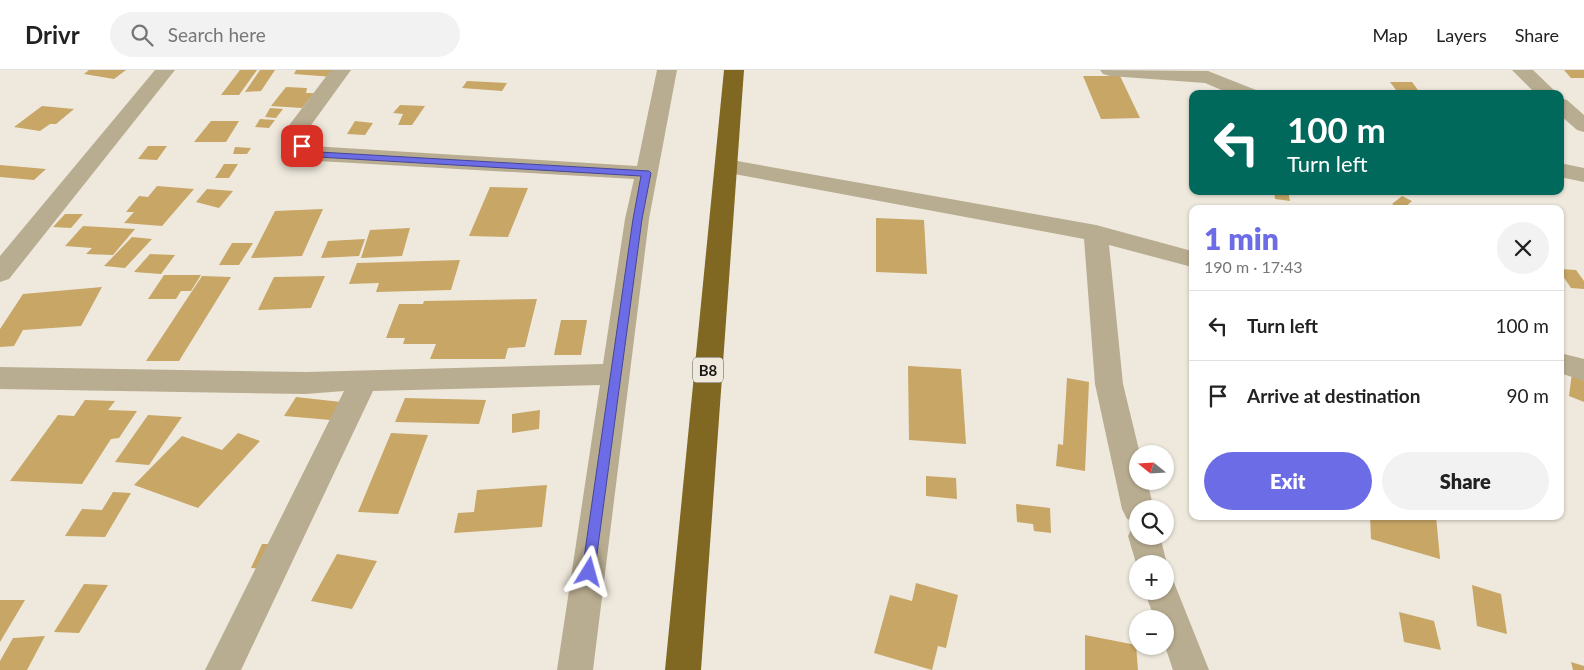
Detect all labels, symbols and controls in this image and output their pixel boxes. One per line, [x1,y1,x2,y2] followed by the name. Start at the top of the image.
[110,12,460,57] search box
[25,20,80,49] text: Drivr
[128,21,156,49] icon: search
[168,23,266,46] text: Search here
[1372,24,1408,46] text: Map
[1436,24,1487,46] text: Layers
[1515,24,1559,46] text: Share
[1287,108,1386,150] text: 100 m
[1204,110,1269,175] icon: left
[281,125,323,167] pin
[288,132,316,160] icon: arrive
[1287,150,1368,177] text: Turn left
[1204,220,1279,256] text: 1 min
[1497,222,1549,274] button: close
[1204,257,1303,276] text: 190 m · 17:43
[1204,312,1232,340] icon: left
[1247,314,1318,337] text: Turn left
[1495,314,1549,337] text: 100 m
[693,358,723,382] road number: B8
[1204,382,1232,410] icon: arrive
[1247,384,1420,407] text: Arrive at destination
[1506,384,1549,407] text: 90 m
[1129,445,1174,490] north arrow
[1129,445,1174,655] map controls
[1204,452,1372,510] button: Exit
[1382,452,1549,510] button: Share
[1129,500,1174,545] button: search
[562,545,614,597] position arrow
[1129,555,1174,600] button: +
[1129,610,1174,655] button: −

